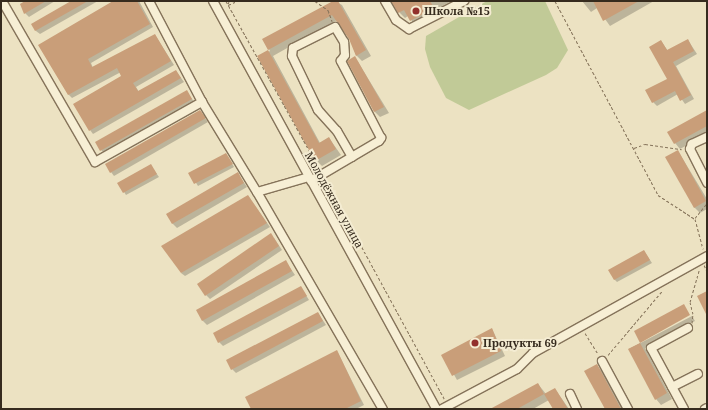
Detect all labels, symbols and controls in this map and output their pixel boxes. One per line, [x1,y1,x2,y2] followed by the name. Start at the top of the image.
[424,4,490,18] place label: Школа №15
[411,6,421,16] marker: Школа №15
[302,149,366,251] street label: Молодёжная улица
[483,336,557,350] place label: Продукты 69
[470,338,480,348] marker: Продукты 69

